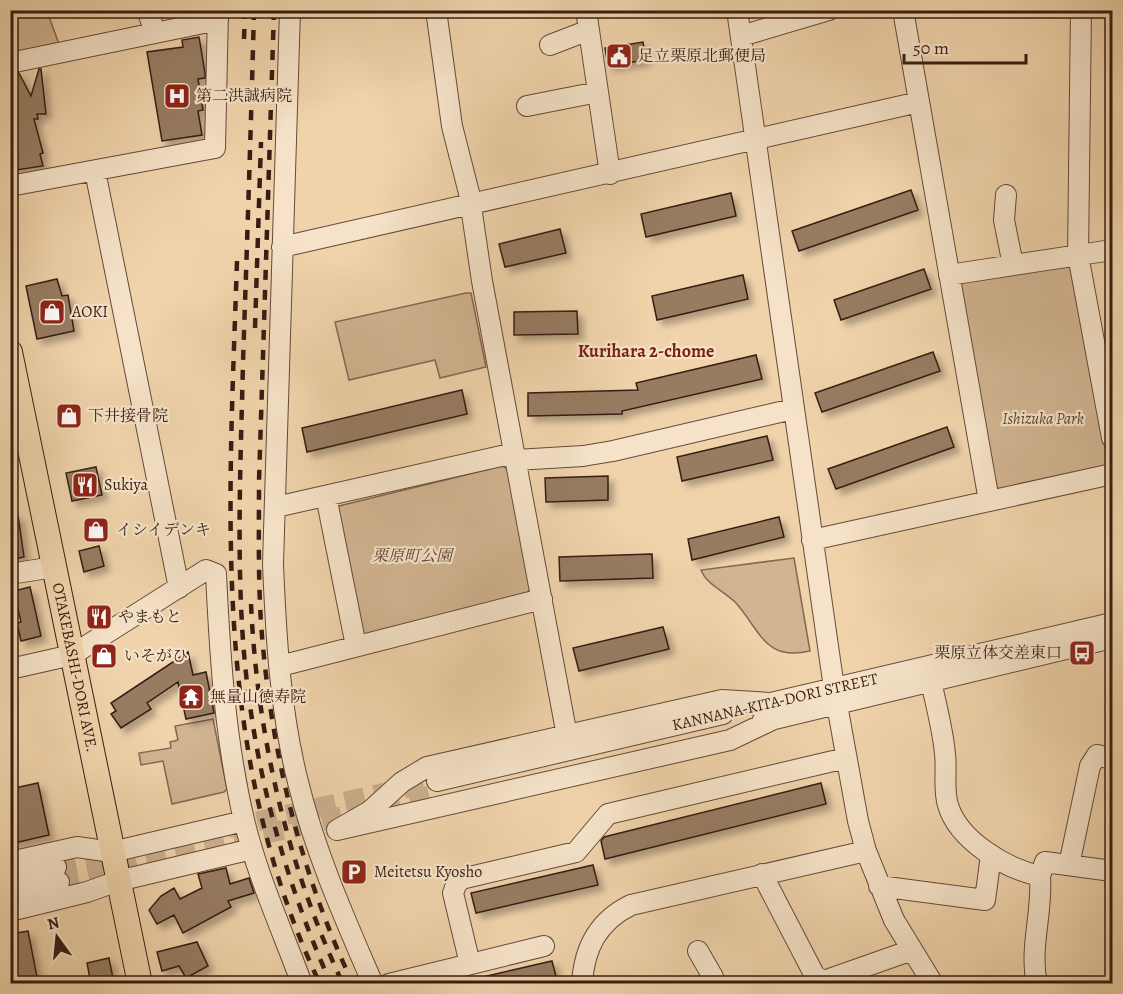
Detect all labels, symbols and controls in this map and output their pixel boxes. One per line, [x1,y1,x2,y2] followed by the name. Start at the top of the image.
[904,27,1026,65] scale bar
[913,36,949,60] text: 50 m
[604,41,634,71] public building icon: 足立栗原北郵便局
[638,45,766,67] place label: 足立栗原北郵便局
[162,81,192,111] hospital icon: 第二洪誠病院
[196,85,292,107] place label: 第二洪誠病院
[37,297,67,327] shop icon: AOKI
[71,301,108,323] place label: AOKI
[578,339,714,363] district label: Kurihara 2-chome
[54,401,84,431] shop icon: 下井接骨院
[88,405,168,427] place label: 下井接骨院
[1002,408,1084,430] park label: Ishizuka Park
[70,470,100,500] restaurant icon: Sukiya
[104,474,148,496] place label: Sukiya
[81,515,111,545] shop icon: イシイデンキ
[116,519,211,541] place label: イシイデンキ
[372,545,455,567] park label: 栗原町公園
[47,581,103,754] street label: OTAKEBASHI-DORI AVE.
[84,602,114,632] restaurant icon: やまもと
[118,606,182,628] place label: やまもと
[1067,638,1097,668] bus stop icon: 栗原立体交差東口
[89,641,119,671] shop icon: いそがひ
[934,642,1062,664] place label: 栗原立体交差東口
[124,645,188,667] place label: いそがひ
[670,668,880,736] street label: KANNANA-KITA-DORI STREET
[176,682,206,712] temple icon: 無量山徳寿院
[210,686,306,708] place label: 無量山徳寿院
[339,857,369,887] parking icon: Meitetsu Kyosho
[374,861,482,883] place label: Meitetsu Kyosho
[27,907,87,967] north arrow
[45,911,62,936] text: N

